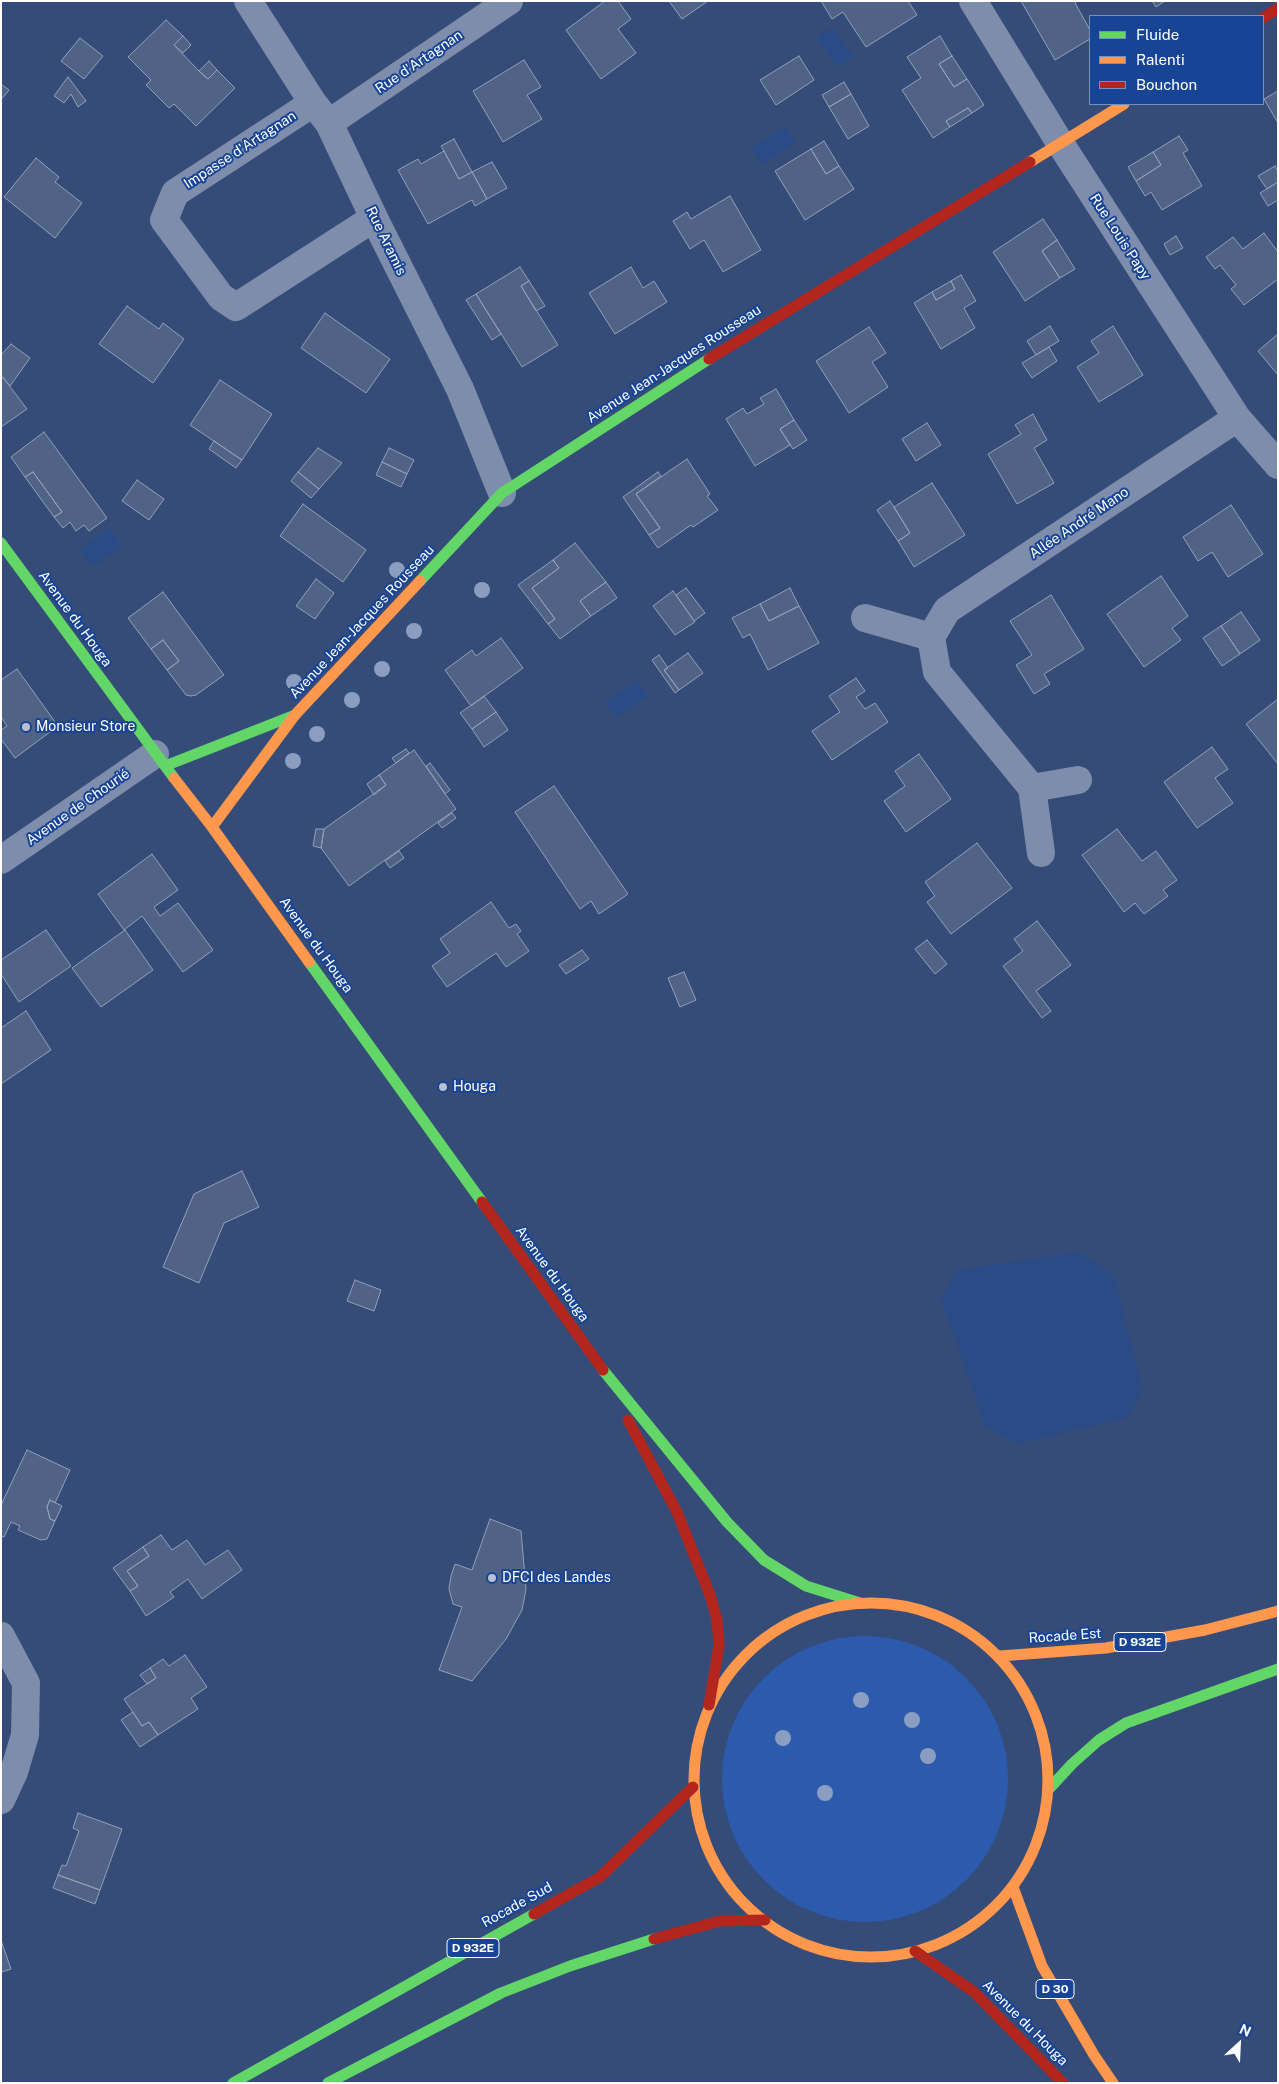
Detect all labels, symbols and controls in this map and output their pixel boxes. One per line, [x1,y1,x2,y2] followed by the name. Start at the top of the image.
[1089,15,1264,105] legend
[1136,26,1179,43] text: Fluide
[372,27,466,97] street label: Rue d'Artagnan
[1136,51,1185,68] text: Ralenti
[1136,76,1197,93] text: Bouchon
[181,108,299,192] street label: Impasse d'Artagnan
[1086,191,1154,283] street label: Rue Louis Papy
[362,204,410,278] street label: Rue Aramis
[584,301,764,427] street label: Avenue Jean-Jacques Rousseau
[1026,484,1132,562] street label: Allée André Mano
[286,542,438,702] street label: Avenue Jean-Jacques Rousseau
[35,568,115,670] street label: Avenue du Houga
[36,719,135,735] place label: Monsieur Store
[20,721,32,733] marker: Monsieur Store
[23,765,133,849] street label: Avenue de Chourié
[276,894,356,996] street label: Avenue du Houga
[453,1079,496,1095] place label: Houga
[437,1081,449,1093] marker: Houga
[512,1223,592,1325] street label: Avenue du Houga
[502,1570,611,1586] place label: DFCI des Landes
[486,1572,498,1584] marker: DFCI des Landes
[1028,1625,1102,1647] street label: Rocade Est
[1114,1632,1166,1651] road number: D 932E
[479,1879,555,1931] street label: Rocade Sud
[447,1939,499,1958] road number: D 932E
[979,1977,1071,2069] street label: Avenue du Houga
[1036,1980,1074,1998] road number: D 30
[1214,2019,1264,2069] north arrow
[1237,2021,1254,2040] text: N

